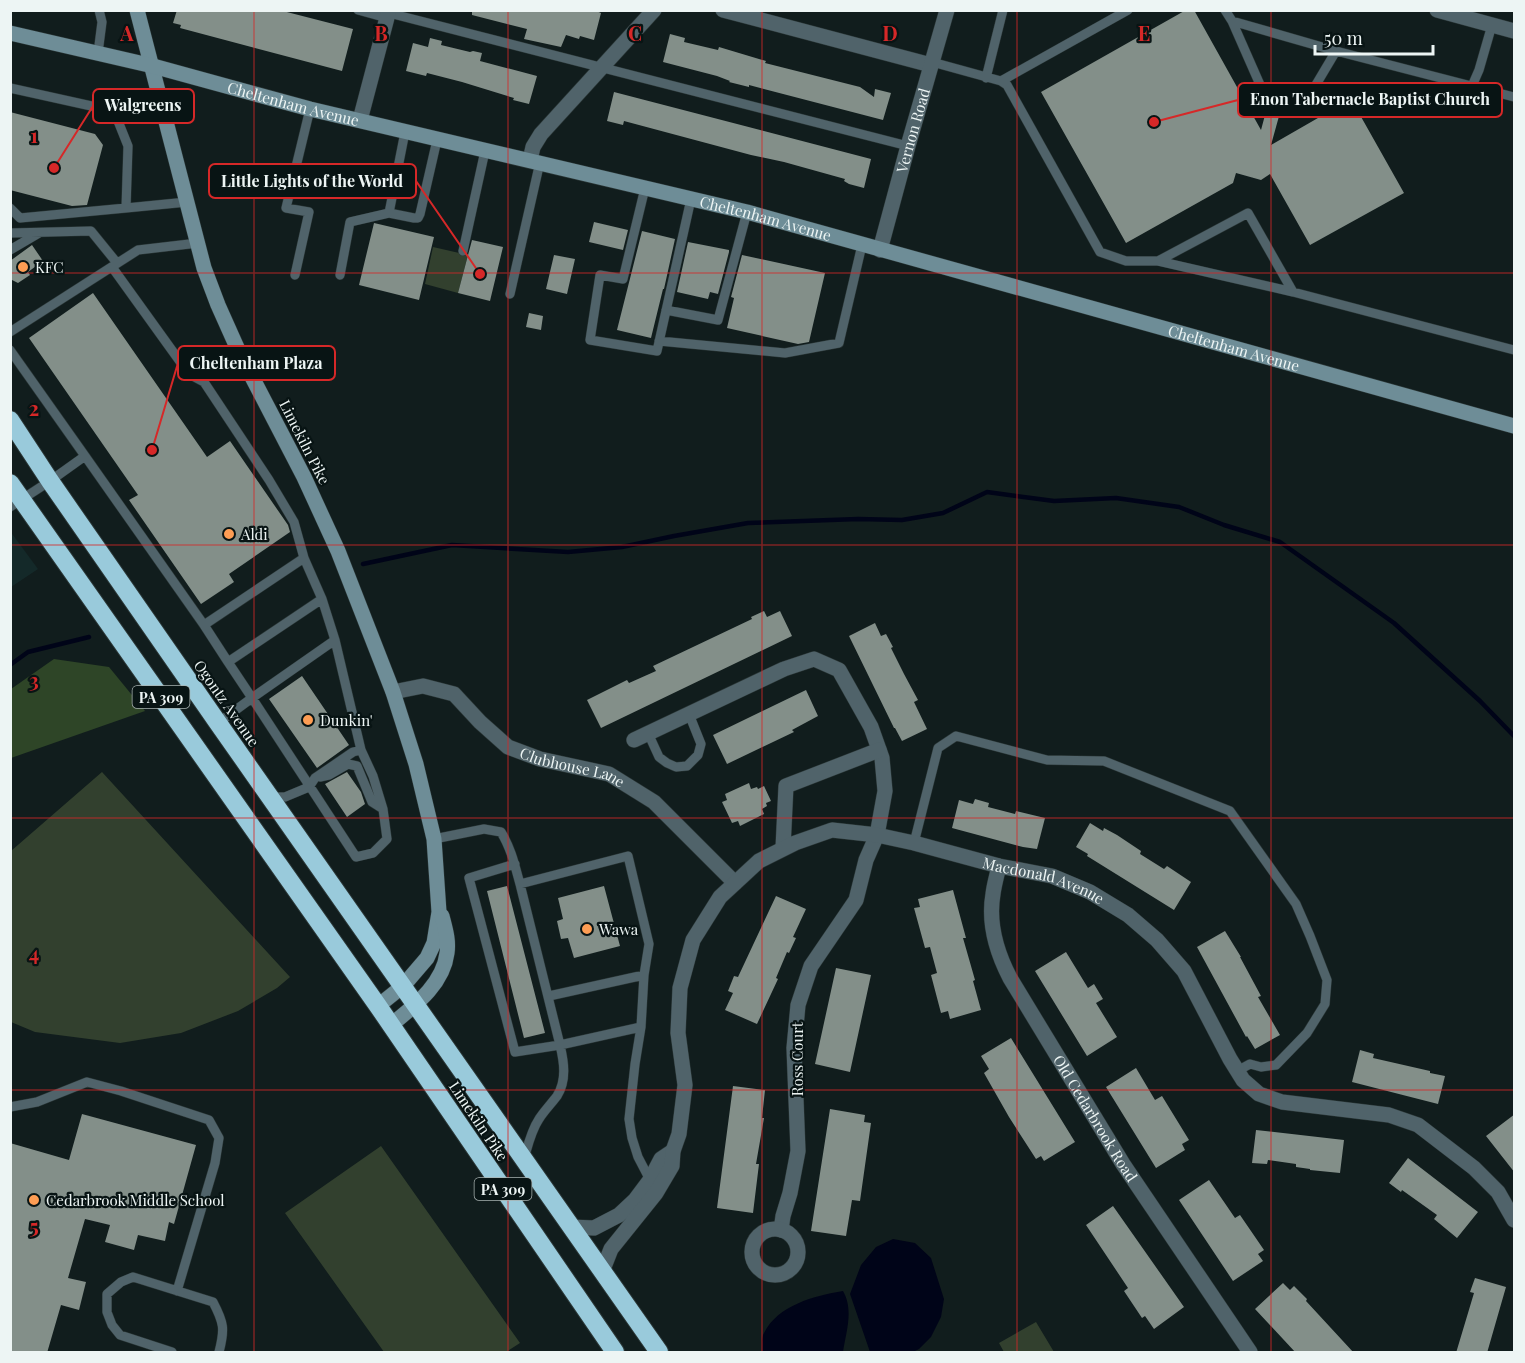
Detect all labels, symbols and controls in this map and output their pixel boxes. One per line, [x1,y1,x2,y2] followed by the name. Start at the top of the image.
[1315,18,1434,56] scale bar
[119,19,134,46] text: A
[374,19,388,46] text: B
[628,19,642,46] text: C
[882,19,898,46] text: D
[1138,19,1150,46] text: E
[1324,26,1363,50] text: 50 m
[225,77,361,130] street label: Cheltenham Avenue
[1238,83,1502,117] callout: Enon Tabernacle Baptist Church
[891,86,934,176] street label: Vernon Road
[1250,88,1490,109] text: Enon Tabernacle Baptist Church
[93,89,194,123] callout: Walgreens
[103,94,182,115] text: Walgreens
[30,121,38,148] text: 1
[209,164,416,198] callout: Little Lights of the World
[221,170,403,191] text: Little Lights of the World
[698,191,834,245] street label: Cheltenham Avenue
[35,257,64,277] place label: KFC
[16,260,30,274] marker: KFC
[1166,320,1302,376] street label: Cheltenham Avenue
[178,346,335,380] callout: Cheltenham Plaza
[190,352,323,373] text: Cheltenham Plaza
[29,394,39,421] text: 2
[275,396,335,488] street label: Limekiln Pike
[240,524,268,544] place label: Aldi
[222,527,236,541] marker: Aldi
[190,656,264,750] street label: Ogontz Avenue
[29,666,39,693] text: 3
[132,686,190,708] road number: PA 309
[320,710,373,730] place label: Dunkin'
[301,713,315,727] marker: Dunkin'
[517,742,629,791] street label: Clubhouse Lane
[980,852,1108,908] street label: Macdonald Avenue
[598,919,639,939] place label: Wawa
[580,922,594,936] marker: Wawa
[29,939,39,966] text: 4
[787,1021,807,1096] street label: Ross Court
[1049,1051,1142,1186] street label: Old Cedarbrook Road
[445,1077,513,1165] street label: Limekiln Pike
[474,1178,532,1200] road number: PA 309
[46,1190,225,1210] place label: Cedarbrook Middle School
[27,1193,41,1207] marker: Cedarbrook Middle School
[29,1212,39,1239] text: 5

